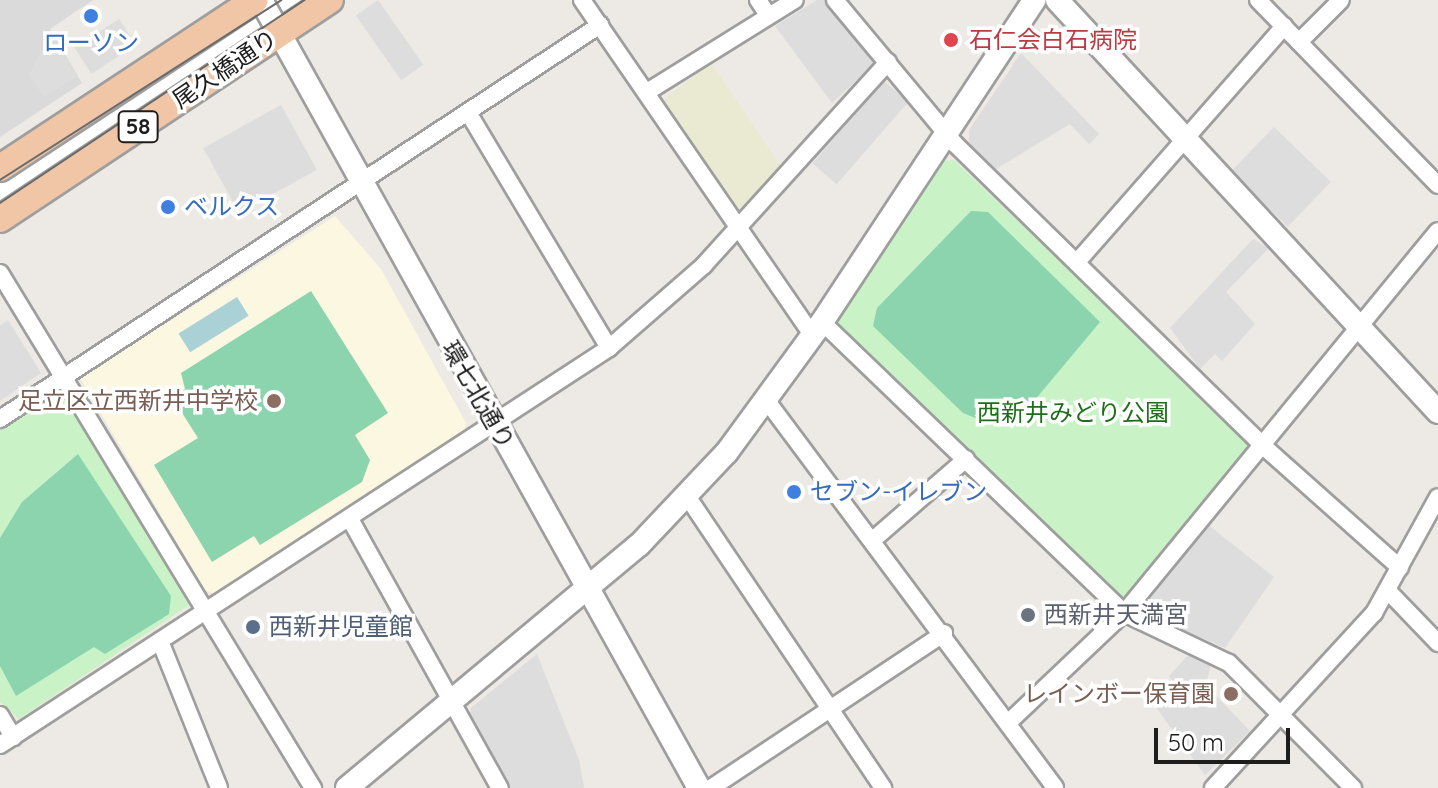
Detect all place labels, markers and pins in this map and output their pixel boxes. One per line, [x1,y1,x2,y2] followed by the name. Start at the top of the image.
[82,7,100,25] marker: ローソン
[969,26,1137,54] place label: 石仁会白石病院
[43,29,139,57] place label: ローソン
[940,29,962,51] marker: 石仁会白石病院
[184,193,280,221] place label: ベルクス
[159,198,177,216] marker: ベルクス
[18,387,258,415] place label: 足立区立西新井中学校
[265,392,283,410] marker: 足立区立西新井中学校
[810,478,987,506] place label: セブン-イレブン
[785,483,803,501] marker: セブン-イレブン
[1044,601,1188,629] place label: 西新井天満宮
[1019,606,1037,624] marker: 西新井天満宮
[269,613,413,641] place label: 西新井児童館
[244,618,262,636] marker: 西新井児童館
[1023,680,1215,708] place label: レインボー保育園
[1222,685,1240,703] marker: レインボー保育園

